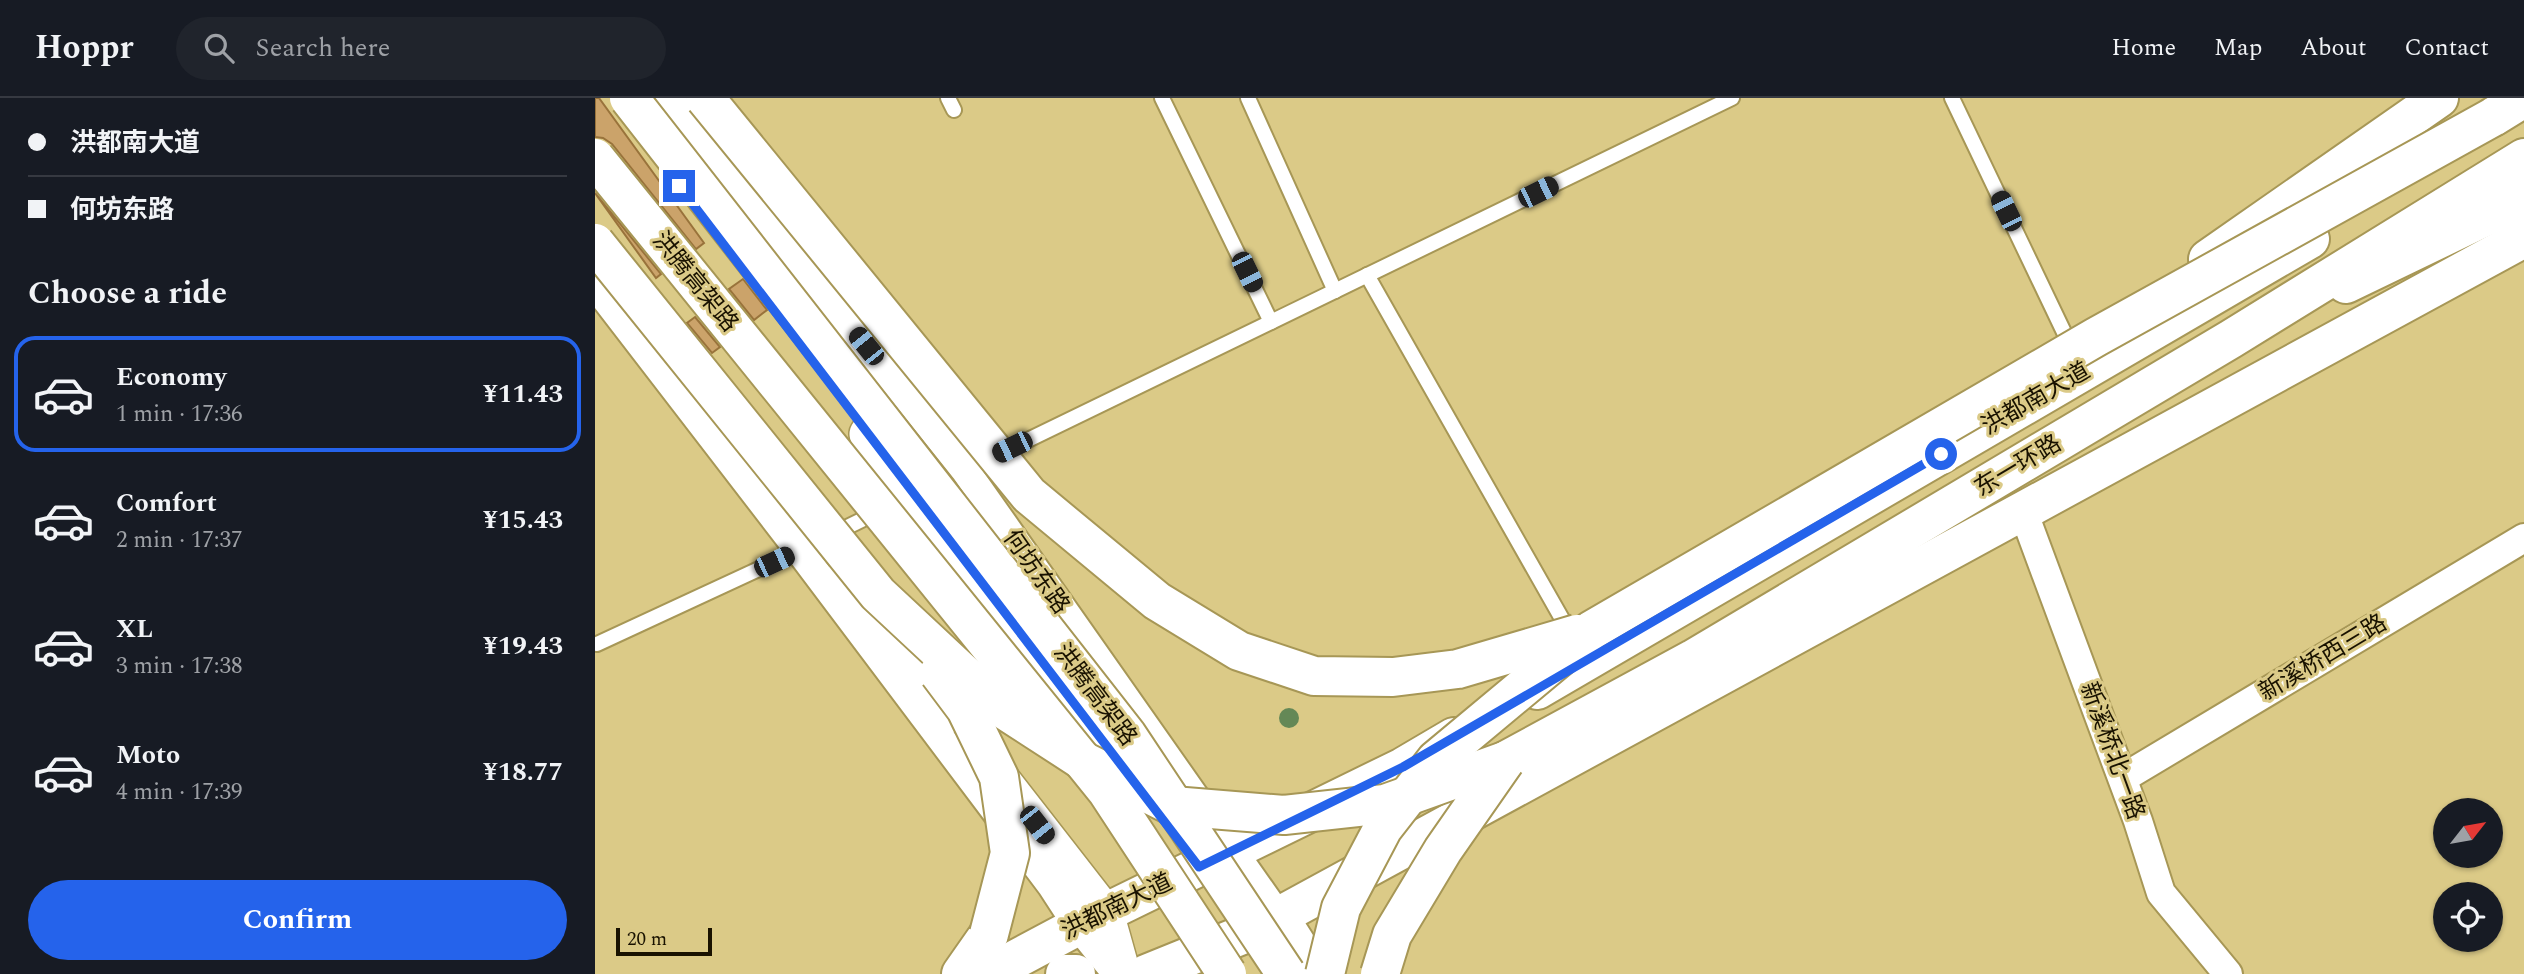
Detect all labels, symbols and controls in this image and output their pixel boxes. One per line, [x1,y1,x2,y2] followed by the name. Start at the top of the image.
[176,17,666,80] search box
[35,23,134,73] text: Hoppr
[256,28,390,68] text: Search here
[200,29,238,67] icon: search
[2111,30,2176,66] text: Home
[2214,30,2262,66] text: Map
[2300,30,2366,66] text: About
[2404,30,2489,66] text: Contact
[70,123,200,163] text: 洪都南大道
[663,170,695,202] route end
[1515,173,1562,211] car
[1988,188,2025,234] car
[70,190,174,230] text: 何坊东路
[643,224,747,340] street label: 洪腾高架路
[1229,249,1266,295] car
[28,269,227,318] text: Choose a ride
[845,323,888,369] car
[1975,353,2097,445] street label: 洪都南大道
[116,357,226,397] text: Economy
[32,363,95,426] icon: car
[483,374,563,414] text: ¥11.43
[116,397,243,432] text: 1 min · 17:36
[1968,426,2068,506] street label: 东一环路
[989,428,1036,466] car
[1925,438,1957,470] route start
[116,483,217,523] text: Comfort
[32,489,95,552] icon: car
[483,500,563,540] text: ¥15.43
[994,522,1078,622] street label: 何坊东路
[116,523,243,558] text: 2 min · 17:37
[751,544,798,580] car
[2252,605,2394,711] street label: 新溪桥西三路
[116,609,153,649] text: XL
[32,615,95,678] icon: car
[483,626,563,666] text: ¥19.43
[1045,636,1145,754] street label: 洪腾高架路
[116,649,243,684] text: 3 min · 17:38
[2070,677,2154,825] street label: 新溪桥北一路
[116,735,180,775] text: Moto
[32,741,95,804] icon: car
[483,752,563,792] text: ¥18.77
[116,775,243,810] text: 4 min · 17:39
[2433,798,2503,868] north arrow
[2433,798,2503,952] map controls
[1016,802,1059,848] car
[1055,865,1179,949] street label: 洪都南大道
[28,880,567,960] button: Confirm
[2433,882,2503,952] button: locate
[616,925,712,957] scale bar
[627,925,667,954] text: 20 m

